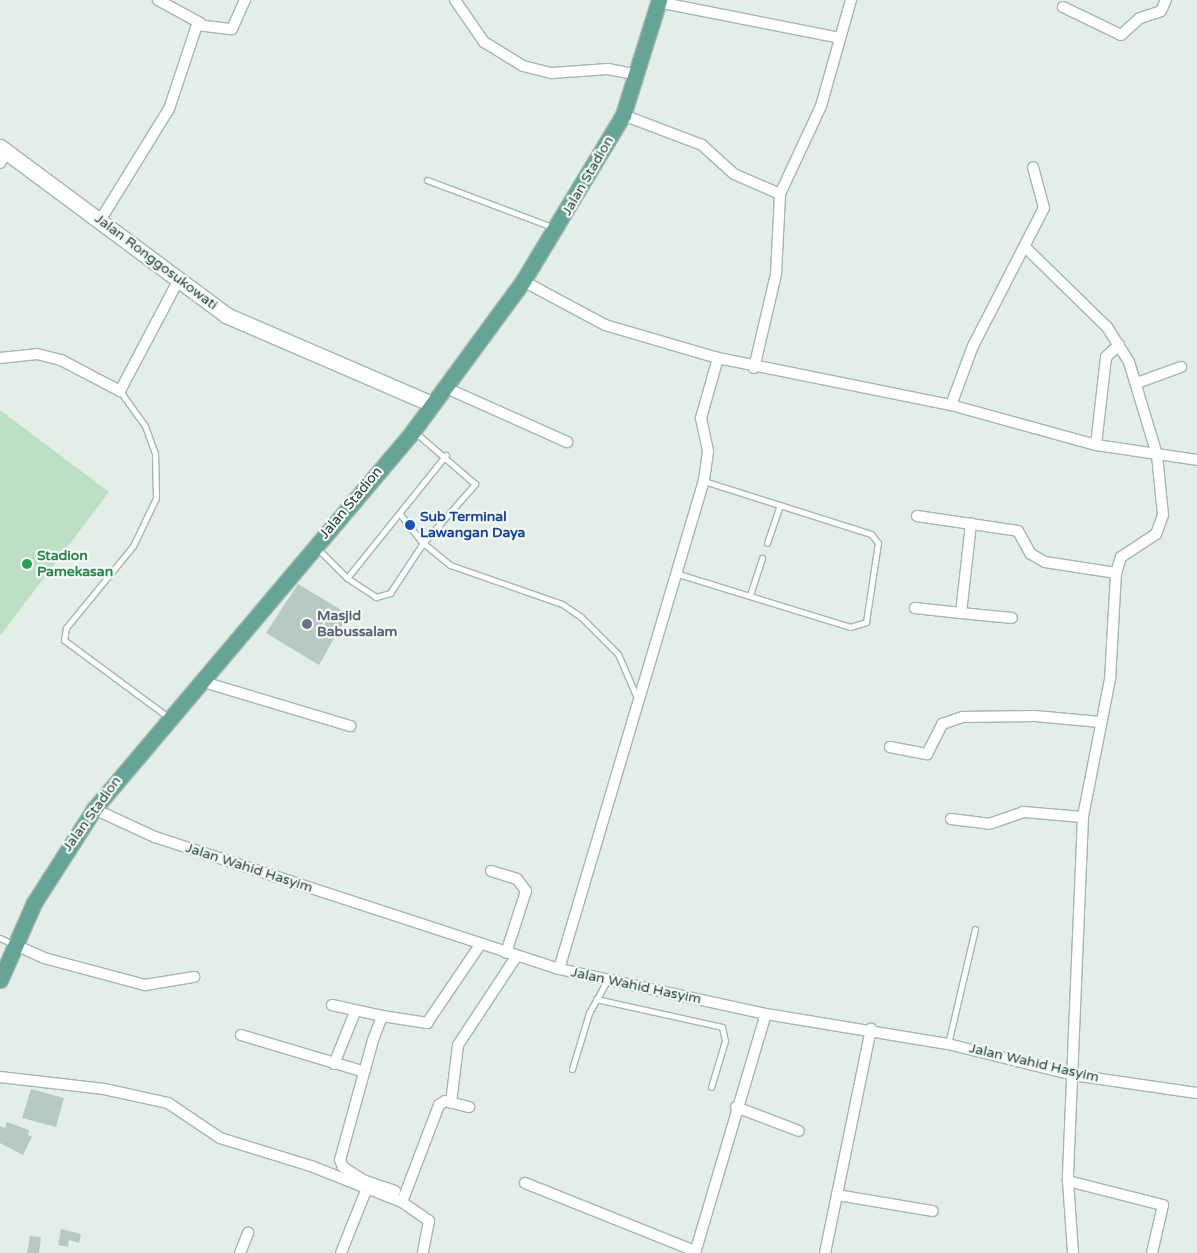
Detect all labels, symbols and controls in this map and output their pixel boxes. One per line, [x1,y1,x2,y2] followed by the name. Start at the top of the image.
[559,133,617,219] street label: Jalan Stadion
[91,210,221,314] street label: Jalan Ronggosukowati
[316,464,386,542] street label: Jalan Stadion
[420,509,525,542] place label: Sub Terminal Lawangan Daya
[404,519,416,531] marker: Sub Terminal Lawangan Daya
[37,548,113,580] place label: Stadion Pamekasan
[21,558,33,570] marker: Stadion Pamekasan
[317,608,397,640] place label: Masjid Babussalam
[301,618,313,630] marker: Masjid Babussalam
[59,773,125,855] street label: Jalan Stadion
[183,839,315,897] street label: Jalan Wahid Hasyim
[569,964,703,1008] street label: Jalan Wahid Hasyim
[967,1040,1101,1086] street label: Jalan Wahid Hasyim

